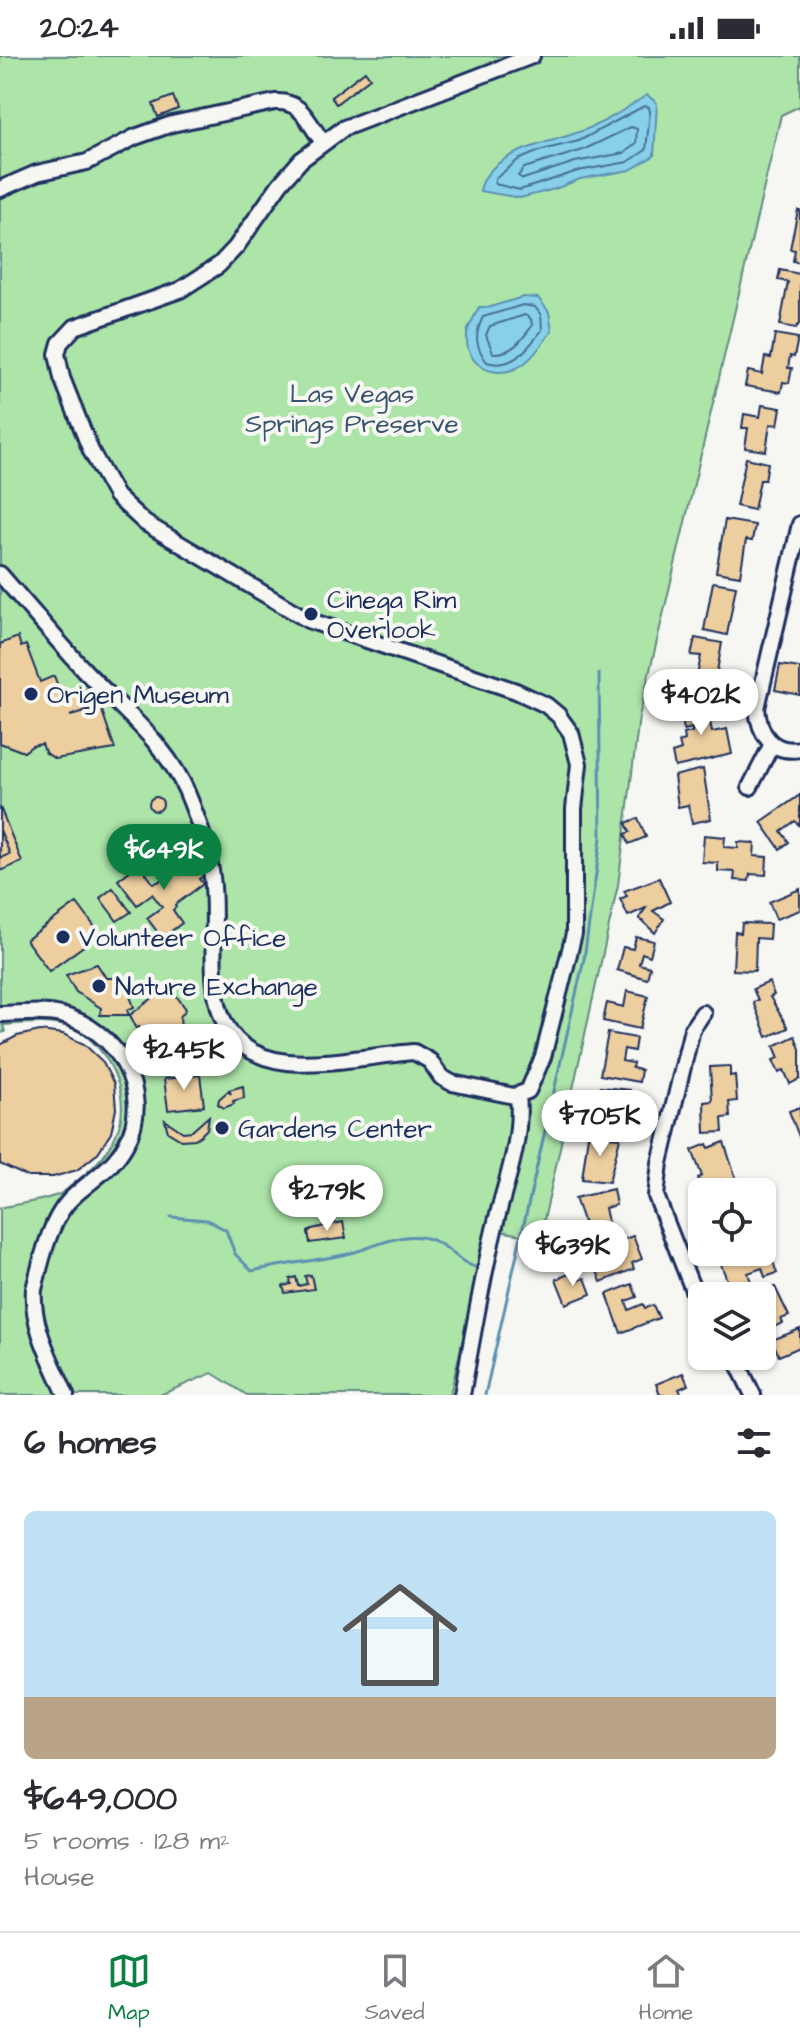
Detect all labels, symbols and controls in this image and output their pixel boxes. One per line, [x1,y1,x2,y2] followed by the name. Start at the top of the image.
[40,7,119,49] text: 20:24
[245,376,459,444] park label: Las Vegas Springs Preserve
[327,582,457,648] place label: Cinega Rim Overlook
[302,605,320,623] marker: Cinega Rim Overlook
[645,669,757,737] pin: $402K
[47,677,230,715] place label: Origen Museum
[661,677,741,713] text: $402K
[22,685,40,703] marker: Origen Museum
[108,824,220,892] pin: $649K
[124,832,204,868] text: $649K
[79,920,286,956] place label: Volunteer Office
[54,928,72,946] marker: Volunteer Office
[115,969,318,1007] place label: Nature Exchange
[90,977,108,995] marker: Nature Exchange
[128,1024,240,1092] pin: $245K
[143,1032,225,1068] text: $245K
[544,1090,656,1158] pin: $705K
[559,1098,641,1134] text: $705K
[238,1111,432,1147] place label: Gardens Center
[213,1119,231,1137] marker: Gardens Center
[271,1165,383,1233] pin: $279K
[289,1173,365,1209] text: $279K
[688,1178,776,1370] map controls
[688,1178,776,1266] button: locate
[517,1220,629,1288] pin: $639K
[536,1228,610,1264] text: $639K
[688,1282,776,1370] button: layers
[24,1419,157,1467] text: 6 homes
[732,1421,776,1465] icon: filters
[328,1563,472,1707] icon: home
[24,1775,177,1823] text: $649,000
[24,1823,230,1859] text: 5 rooms · 128 m²
[24,1859,95,1895] text: House
[107,1949,151,2028] tab: Map
[365,1949,425,2028] tab: Saved
[638,1949,693,2028] tab: Home

